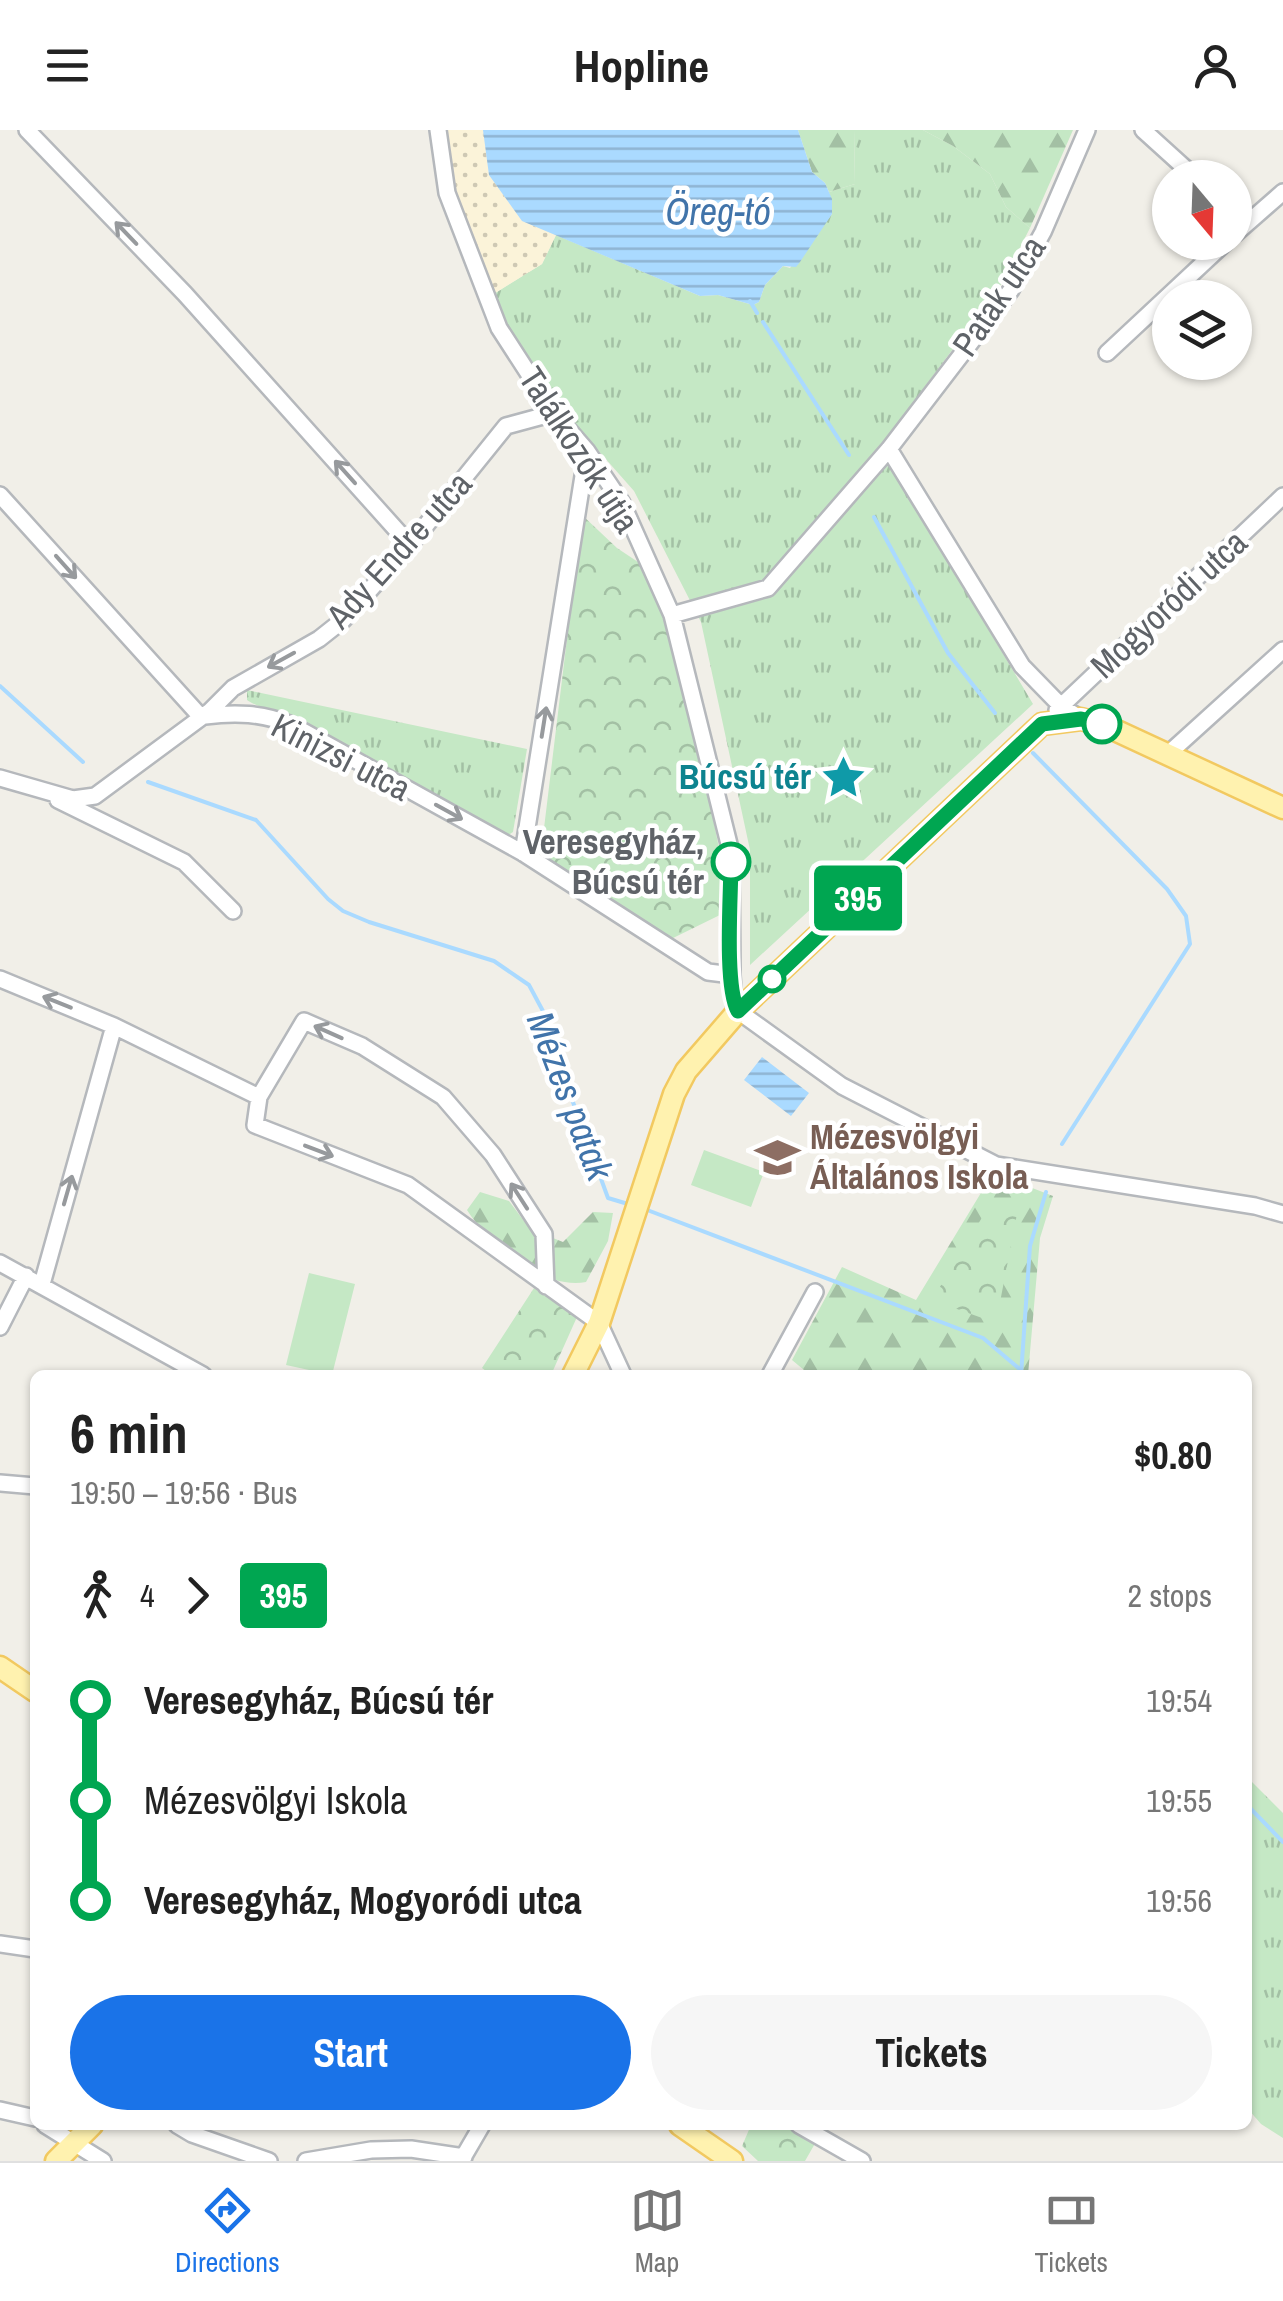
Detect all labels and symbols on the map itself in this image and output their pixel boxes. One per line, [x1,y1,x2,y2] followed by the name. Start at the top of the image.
[1152,160,1252,260] north arrow
[665,186,771,237] water label: Öreg-tó
[114,221,138,245] one-way arrow
[941,226,1056,365] street label: Patak utca
[508,358,651,542] street label: Találkozók útja
[334,460,357,486] one-way arrow
[315,461,482,639] street label: Ady Endre utca
[1080,519,1257,688] street label: Mogyoródi utca
[54,554,77,579] one-way arrow
[267,651,296,671] one-way arrow
[264,702,419,812] street label: Kinizsi utca
[1083,705,1121,743] unlabelled marker
[535,707,554,739] one-way arrow
[679,753,812,800] place label: Búcsú tér
[820,753,868,801] place icon: Búcsú tér
[433,802,463,822] one-way arrow
[523,818,705,905] place label: Veresegyház, Búcsú tér
[712,843,750,881] marker: Veresegyház, Búcsú tér
[800,866,916,930] line badge: 395
[759,966,785,992] unlabelled marker
[42,992,73,1010] one-way arrow
[515,1004,626,1189] water label: Mézes patak
[313,1022,344,1040] one-way arrow
[810,1113,1029,1200] place label: Mézesvölgyi Általános Iskola
[753,1133,801,1181] school or university icon: Mézesvölgyi Általános Iskola
[302,1143,333,1161] one-way arrow
[60,1175,78,1206] one-way arrow
[509,1182,530,1210] one-way arrow

